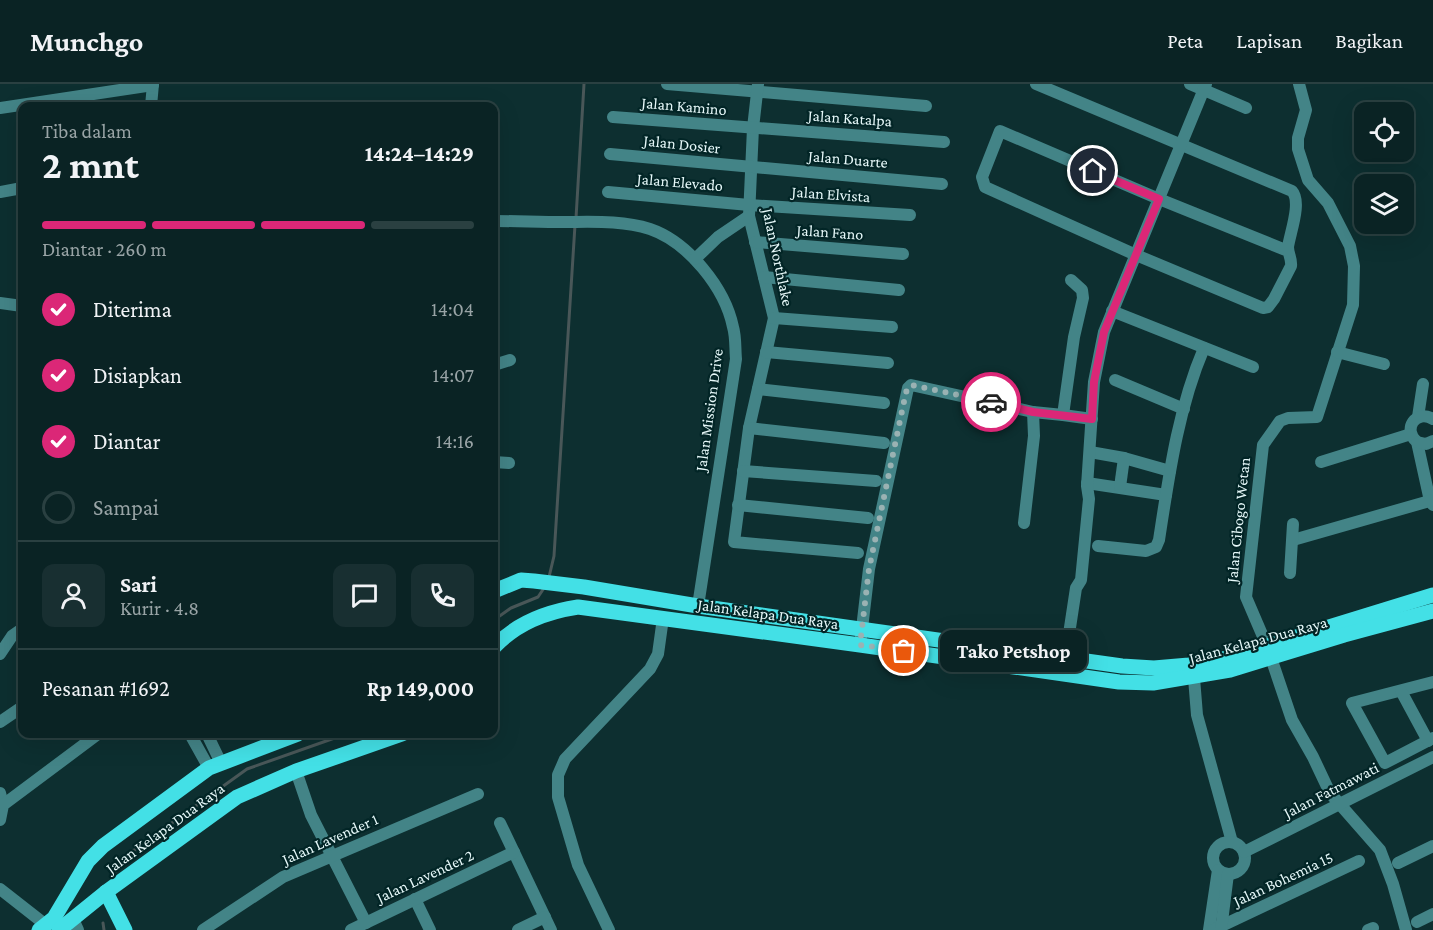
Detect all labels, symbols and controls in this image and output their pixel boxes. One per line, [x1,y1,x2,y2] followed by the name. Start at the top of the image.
[30,26,143,57] text: Munchgo
[1167,29,1203,53] text: Peta
[1236,29,1302,53] text: Lapisan
[1335,29,1403,53] text: Bagikan
[639,94,727,119] street label: Jalan Kamino
[1354,102,1414,234] map controls
[1354,102,1414,162] button: locate
[805,106,893,130] street label: Jalan Katalpa
[42,120,132,142] text: Tiba dalam
[641,131,722,158] street label: Jalan Dosier
[365,141,474,166] text: 14:24–14:29
[42,143,139,186] text: 2 mnt
[1067,145,1118,196] pin
[805,147,888,172] street label: Jalan Duarte
[1076,154,1109,187] icon: home
[634,170,724,195] street label: Jalan Elevado
[1354,174,1414,234] button: layers
[789,183,871,206] street label: Jalan Elvista
[758,205,797,308] street label: Jalan Northlake
[794,221,864,244] street label: Jalan Fano
[42,238,167,260] text: Diantar · 260 m
[42,293,75,326] icon: check
[93,297,172,322] text: Diterima
[431,298,474,320] text: 14:04
[692,347,727,475] street label: Jalan Mission Drive
[42,359,75,392] icon: check
[93,363,182,388] text: Disiapkan
[433,364,474,386] text: 14:07
[961,372,1021,432] courier
[975,386,1008,419] icon: car
[42,425,75,458] icon: check
[93,429,161,454] text: Diantar
[436,430,474,452] text: 14:16
[1223,456,1254,586] street label: Jalan Cibogo Wetan
[93,495,159,520] text: Sampai
[42,564,105,627] button: person
[333,564,396,627] button: chat
[411,564,474,627] button: phone
[120,572,157,597] text: Sari
[694,595,840,633] street label: Jalan Kelapa Dua Raya
[120,597,199,619] text: Kurir · 4.8
[1185,613,1330,668] street label: Jalan Kelapa Dua Raya
[878,625,929,676] pin
[940,630,1087,672] callout: Tako Petshop
[887,634,920,667] icon: bag
[957,640,1070,662] text: Tako Petshop
[42,676,170,701] text: Pesanan #1692
[367,676,474,701] text: Rp 149,000
[1279,759,1382,823] street label: Jalan Fatmawati
[101,779,229,879] street label: Jalan Kelapa Dua Raya
[278,810,381,869] street label: Jalan Lavender 1
[372,846,477,908] street label: Jalan Lavender 2
[1229,848,1336,911] street label: Jalan Bohemia 15

